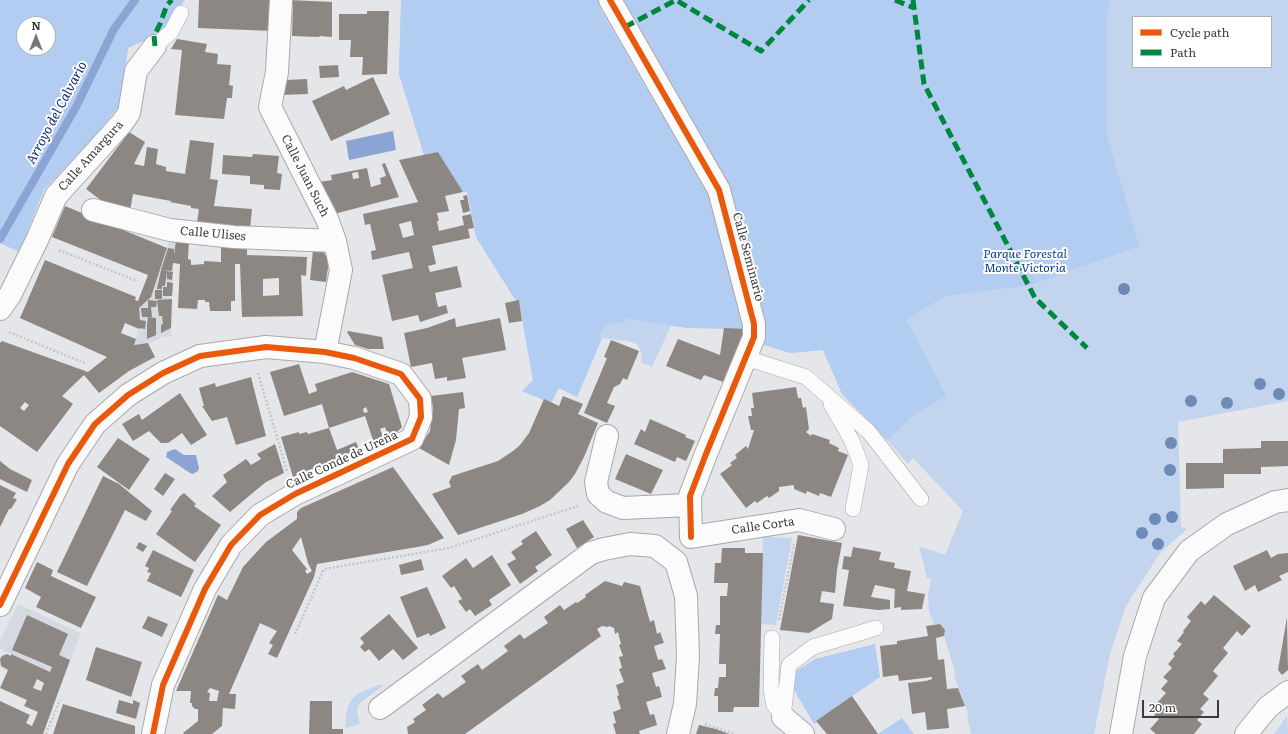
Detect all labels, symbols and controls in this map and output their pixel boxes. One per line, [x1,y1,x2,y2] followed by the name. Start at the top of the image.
[16,16,56,56] north arrow
[1132,16,1272,68] legend
[31,17,41,33] text: N
[1170,23,1230,41] text: Cycle path
[1170,43,1196,61] text: Path
[23,59,91,167] water label: Arroyo del Calvario
[56,118,126,194] street label: Calle Amargura
[278,132,332,220] street label: Calle Juan Such
[729,211,767,303] street label: Calle Seminario
[180,224,246,244] street label: Calle Ulises
[983,247,1067,275] park label: Parque Forestal Monte Victoria
[284,428,400,492] street label: Calle Conde de Ureña
[731,514,795,538] street label: Calle Corta
[1144,692,1221,718] scale bar
[1149,698,1176,716] text: 20 m

